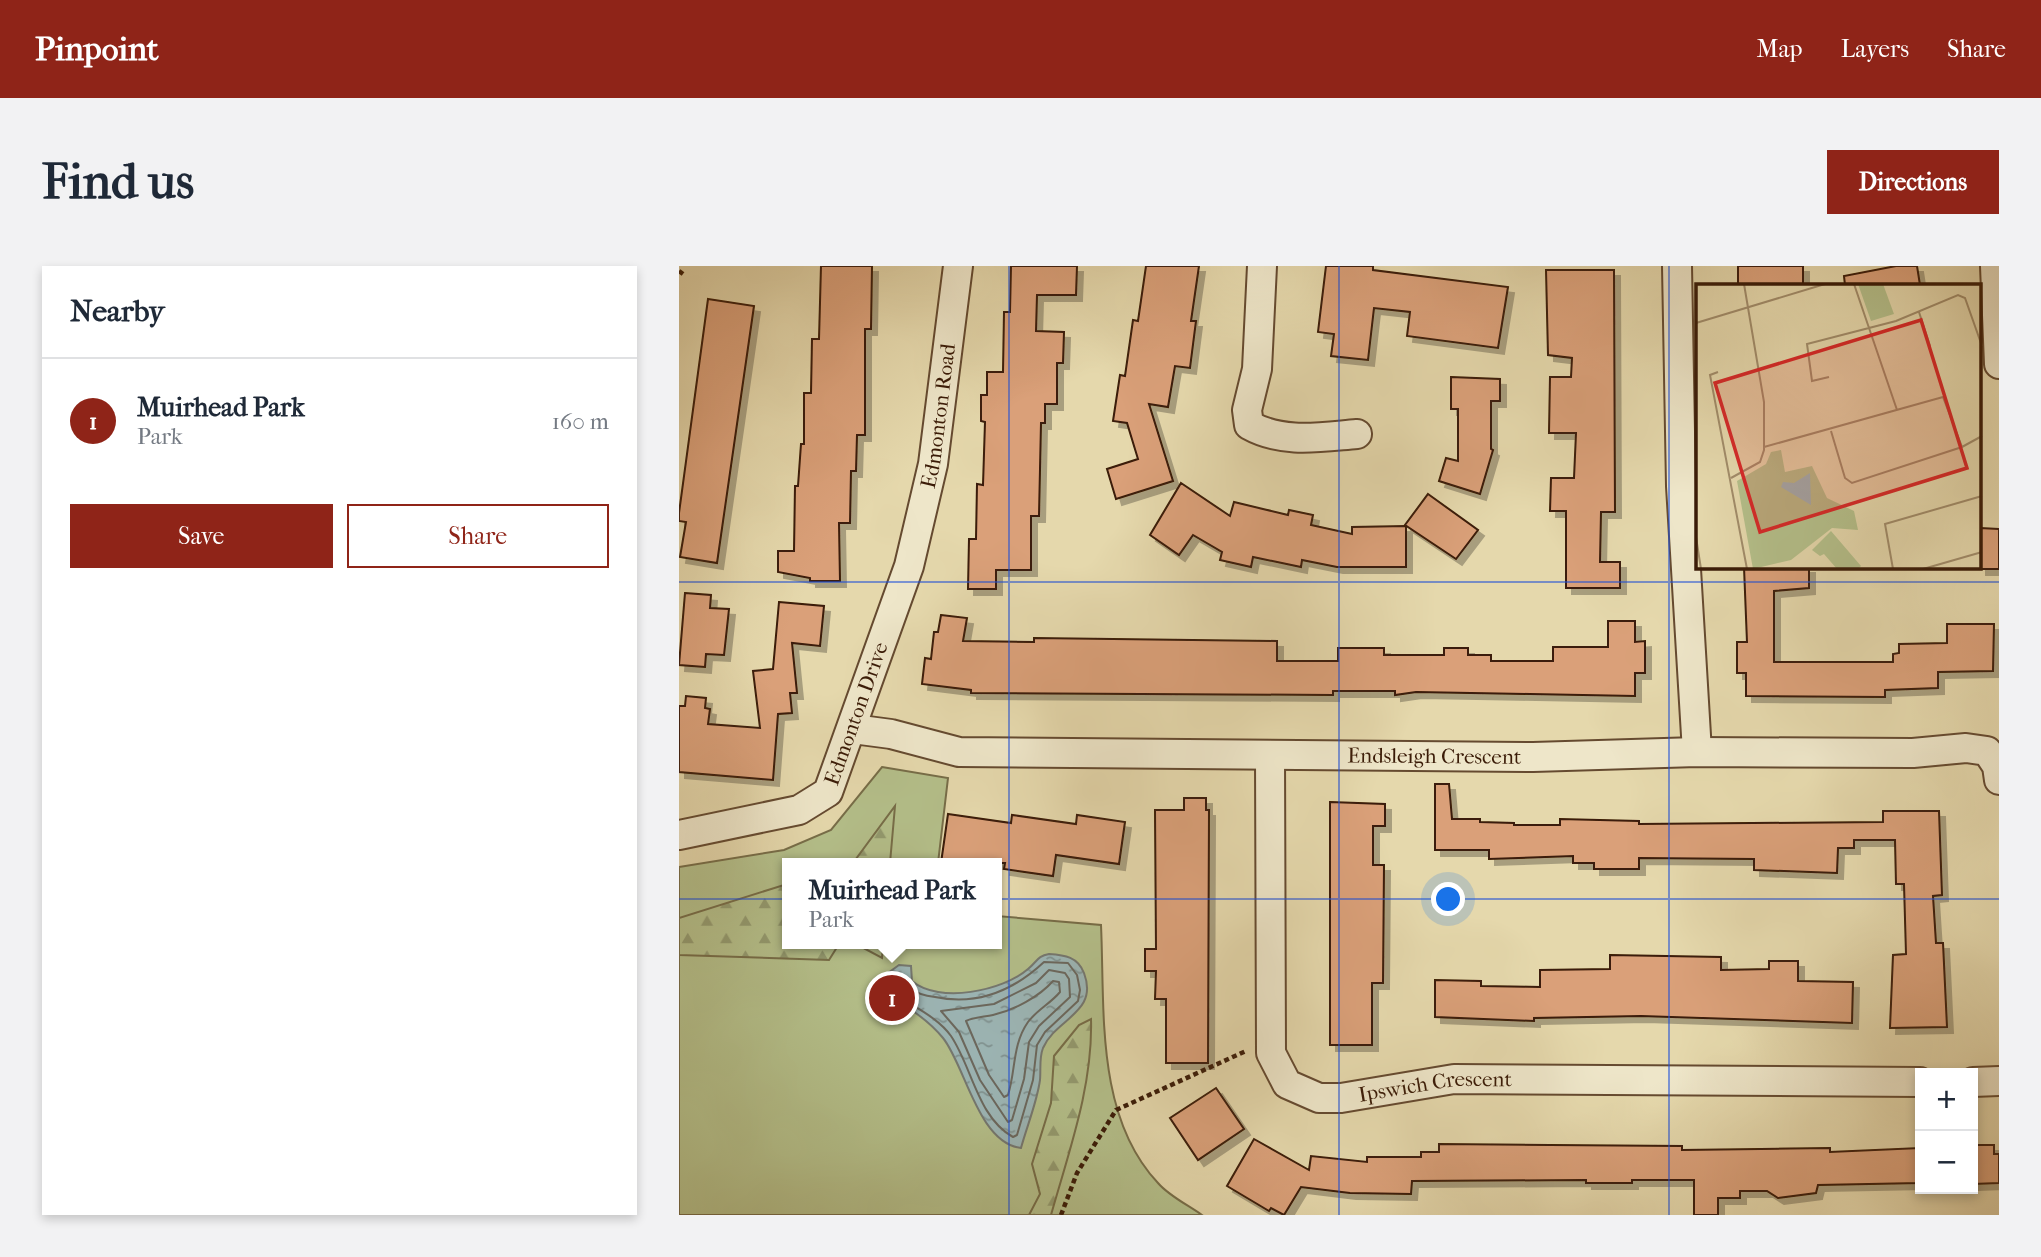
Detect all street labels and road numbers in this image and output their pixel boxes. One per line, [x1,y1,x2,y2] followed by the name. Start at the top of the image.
[916,342,960,491] street label: Edmonton Road
[819,639,893,788] street label: Edmonton Drive
[1347,743,1522,769] street label: Endsleigh Crescent
[1357,1067,1513,1107] street label: Ipswich Crescent

